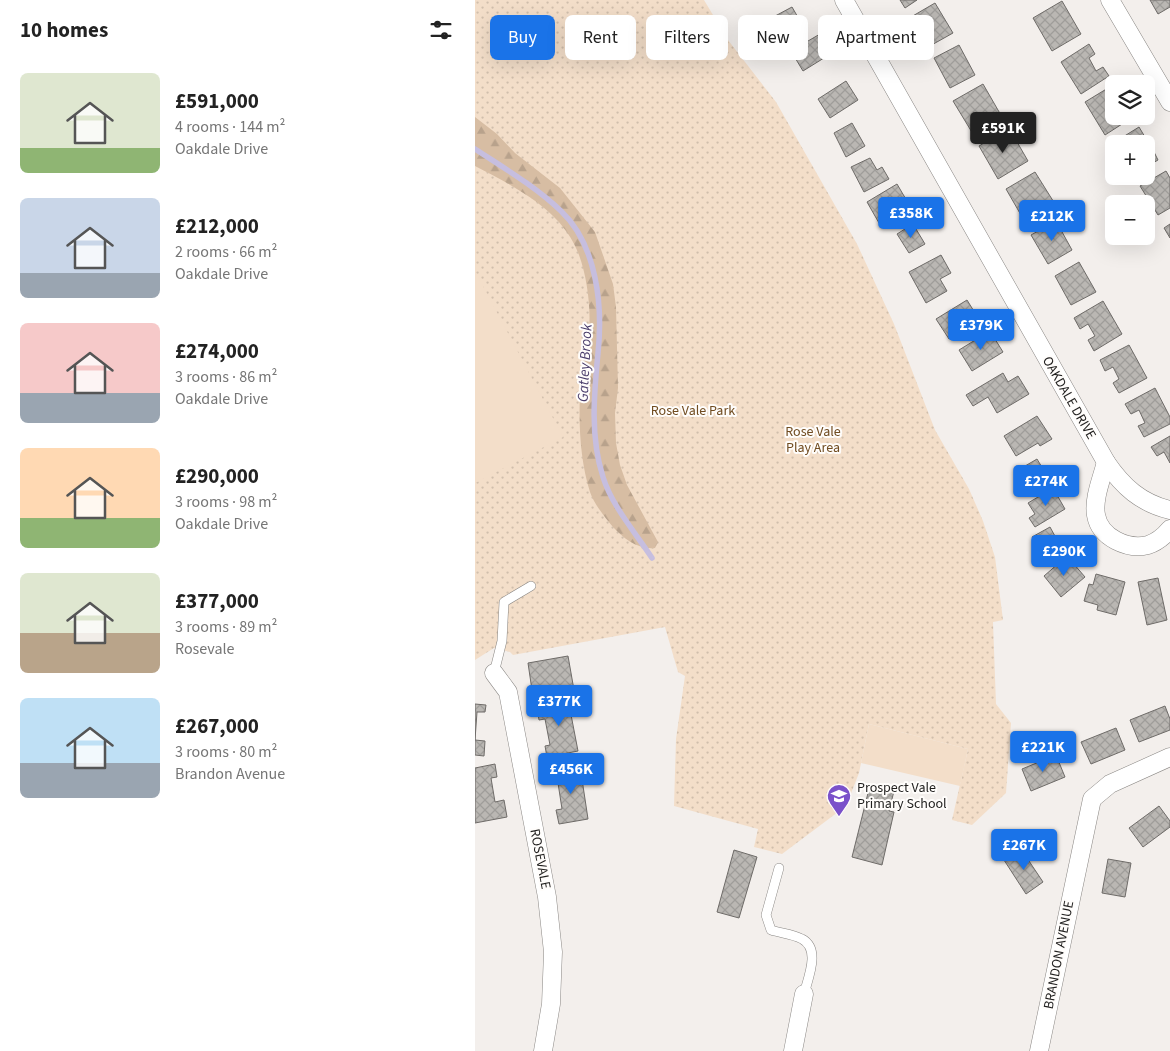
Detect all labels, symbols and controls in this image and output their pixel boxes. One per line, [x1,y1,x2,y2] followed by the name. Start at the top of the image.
[20,15,108,45] text: 10 homes
[490,15,555,60] chip: Buy
[565,15,636,60] chip: Rent
[646,15,728,60] chip: Filters
[738,15,808,60] chip: New
[818,15,934,60] chip: Apartment
[427,16,455,44] icon: filters
[1105,75,1155,245] map controls
[1105,75,1155,125] button: layers
[175,86,259,116] text: £591,000
[60,93,120,153] icon: home
[968,112,1038,154] pin: £591K
[175,116,285,138] text: 4 rooms · 144 m²
[981,117,1025,139] text: £591K
[1105,135,1155,185] button: +
[175,138,268,160] text: Oakdale Drive
[1105,195,1155,245] button: −
[876,196,946,239] pin: £358K
[1017,200,1087,242] pin: £212K
[889,202,933,224] text: £358K
[1030,205,1074,227] text: £212K
[175,211,259,241] text: £212,000
[60,218,120,278] icon: home
[175,241,277,263] text: 2 rooms · 66 m²
[175,263,268,285] text: Oakdale Drive
[946,308,1016,351] pin: £379K
[959,314,1003,336] text: £379K
[572,323,598,403] water label: Gatley Brook
[175,336,259,366] text: £274,000
[60,343,120,403] icon: home
[1037,353,1101,443] street label: OAKDALE DRIVE
[175,366,277,388] text: 3 rooms · 86 m²
[175,388,268,410] text: Oakdale Drive
[651,401,735,421] park label: Rose Vale Park
[785,422,841,458] park label: Rose Vale Play Area
[175,461,259,491] text: £290,000
[1011,464,1081,507] pin: £274K
[60,468,120,528] icon: home
[1024,470,1068,492] text: £274K
[175,491,277,513] text: 3 rooms · 98 m²
[175,513,268,535] text: Oakdale Drive
[1029,534,1099,577] pin: £290K
[1042,540,1086,562] text: £290K
[175,586,259,616] text: £377,000
[60,593,120,653] icon: home
[175,616,277,638] text: 3 rooms · 89 m²
[175,638,235,660] text: Rosevale
[524,684,594,727] pin: £377K
[537,690,581,712] text: £377K
[175,711,259,741] text: £267,000
[60,718,120,778] icon: home
[1008,730,1078,773] pin: £221K
[1021,736,1065,758] text: £221K
[175,741,277,763] text: 3 rooms · 80 m²
[536,752,606,795] pin: £456K
[549,758,593,780] text: £456K
[175,763,285,785] text: Brandon Avenue
[857,778,947,814] place label: Prospect Vale Primary School
[826,783,852,817] school or university icon: Prospect Vale Primary School
[524,827,556,891] street label: ROSEVALE
[989,828,1059,871] pin: £267K
[1002,834,1046,856] text: £267K
[1039,899,1079,1011] street label: BRANDON AVENUE

